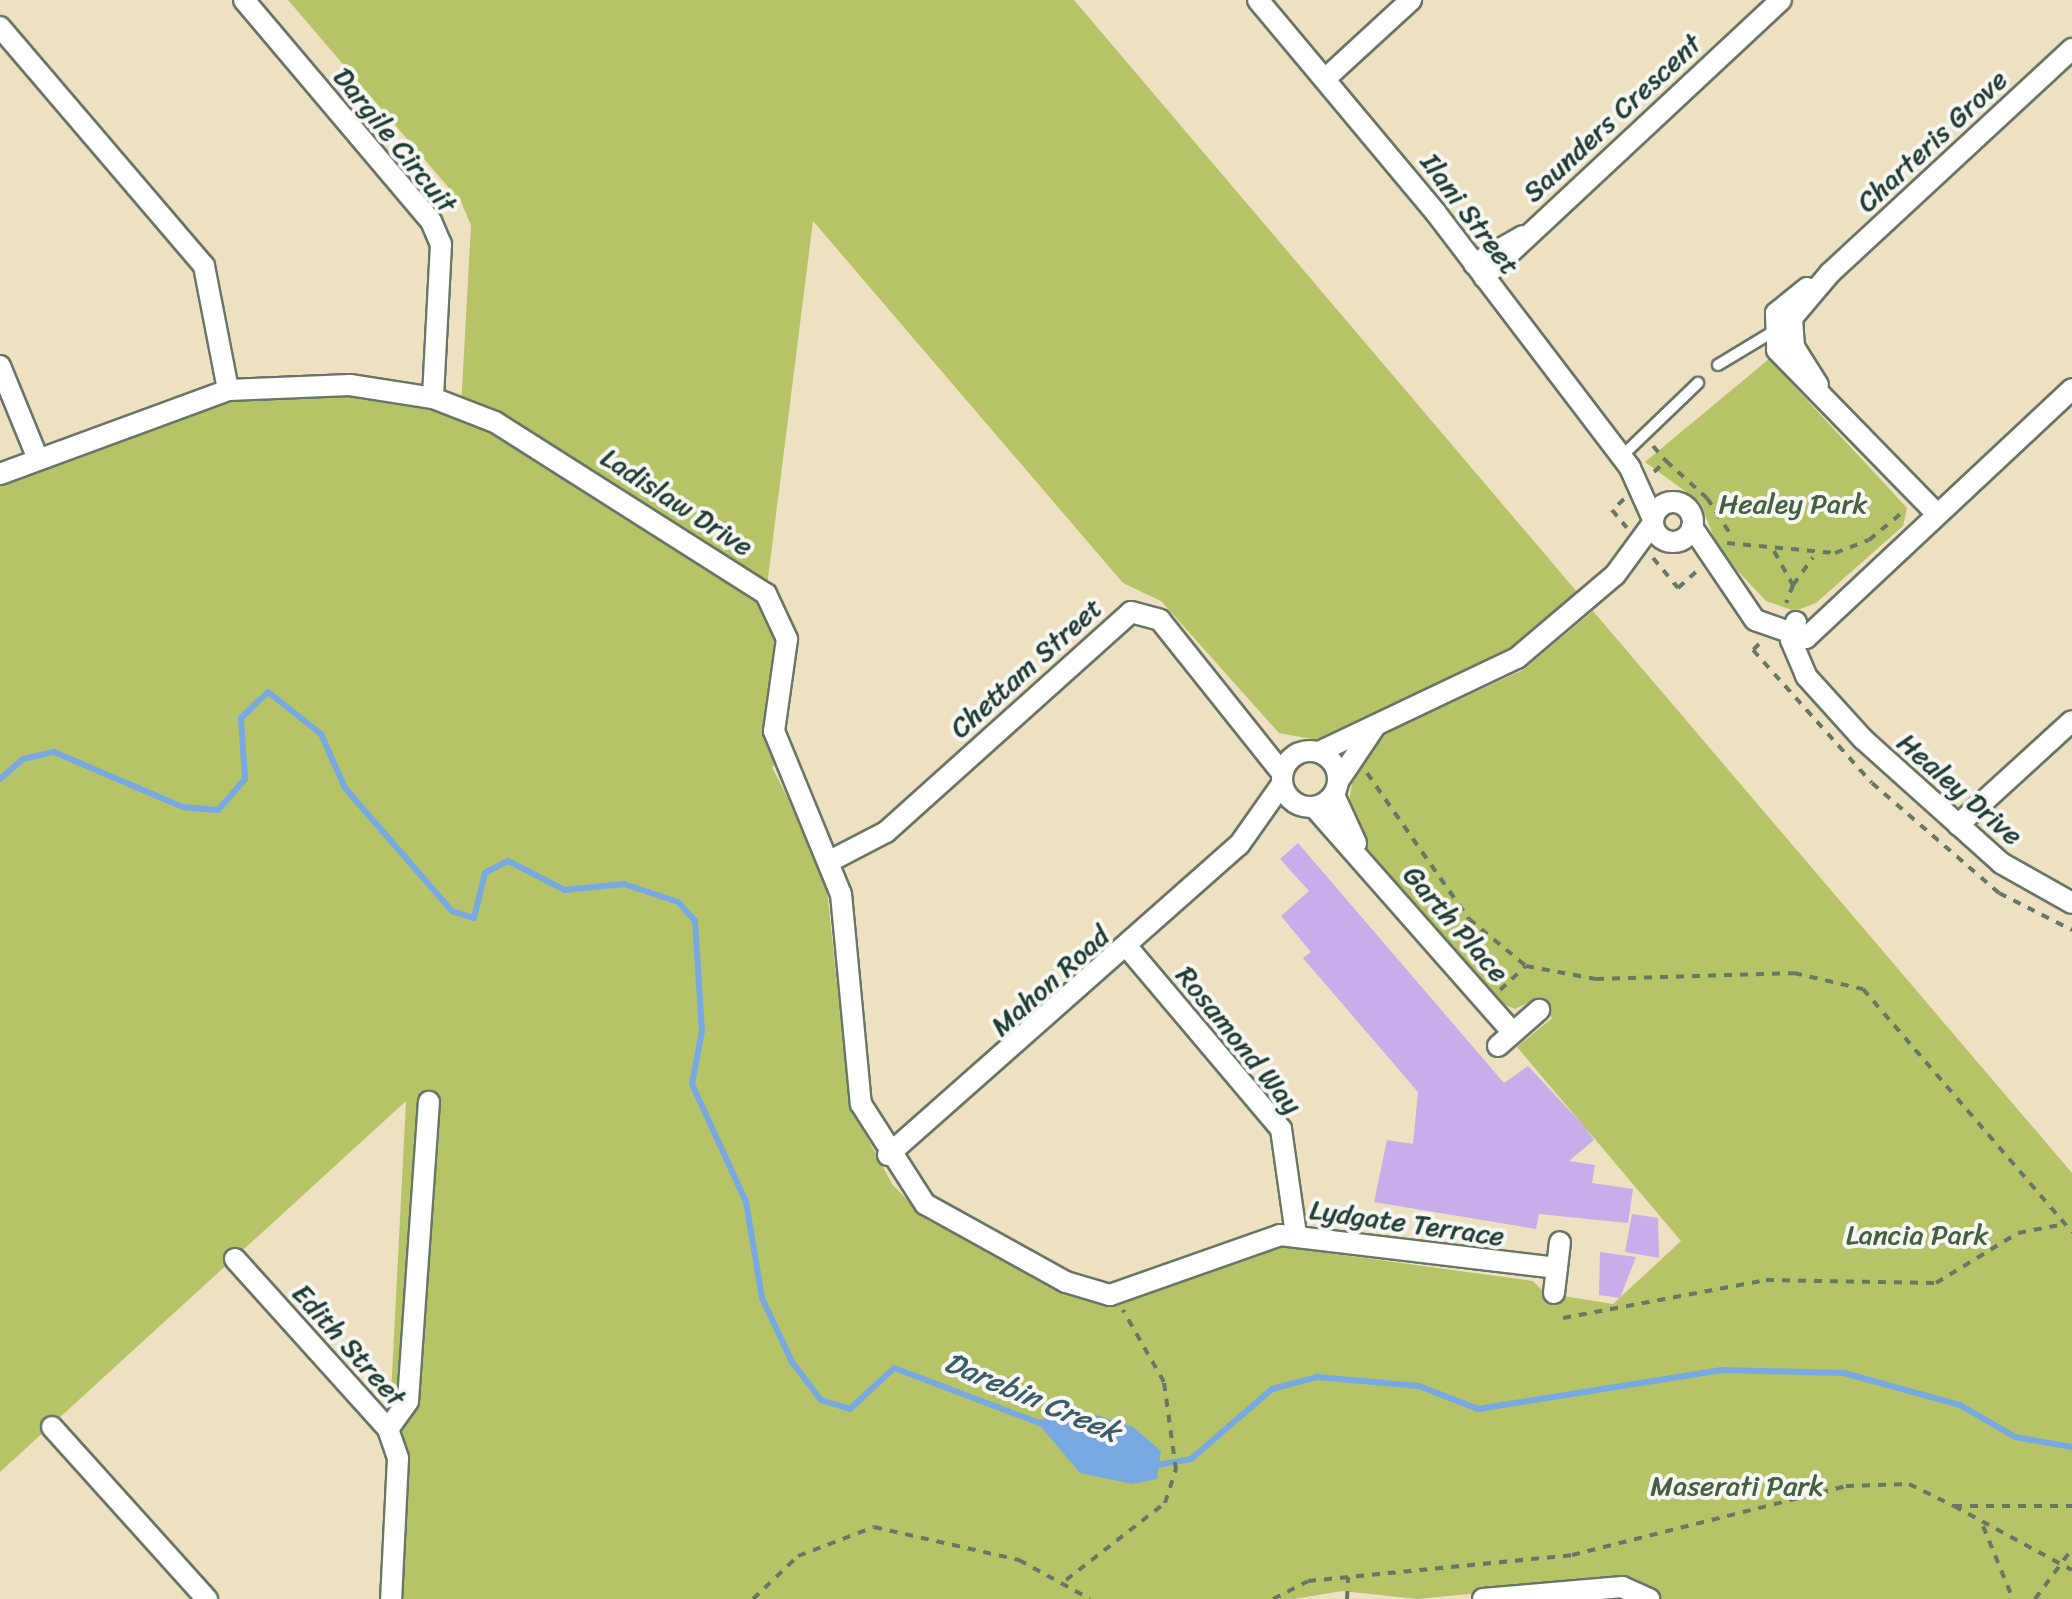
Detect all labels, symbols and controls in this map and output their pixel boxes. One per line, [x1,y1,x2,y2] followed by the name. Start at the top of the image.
[1515,26,1709,210] street label: Saunders Crescent
[326,60,464,220] street label: Dargile Circuit
[1850,63,2014,219] street label: Charteris Grove
[1413,146,1527,282] street label: Ilani Street
[595,440,759,564] street label: Ladislaw Drive
[1719,487,1867,521] park label: Healey Park
[943,591,1109,745] street label: Chettam Street
[1891,726,2029,852] street label: Healey Drive
[1396,858,1516,990] street label: Garth Place
[984,919,1116,1043] street label: Mahon Road
[1169,959,1309,1121] street label: Rosamond Way
[1307,1193,1507,1253] street label: Lydgate Terrace
[1846,1218,1988,1252] park label: Lancia Park
[285,1277,413,1413] street label: Edith Street
[939,1344,1125,1450] water label: Darebin Creek
[1650,1469,1824,1503] park label: Maserati Park

